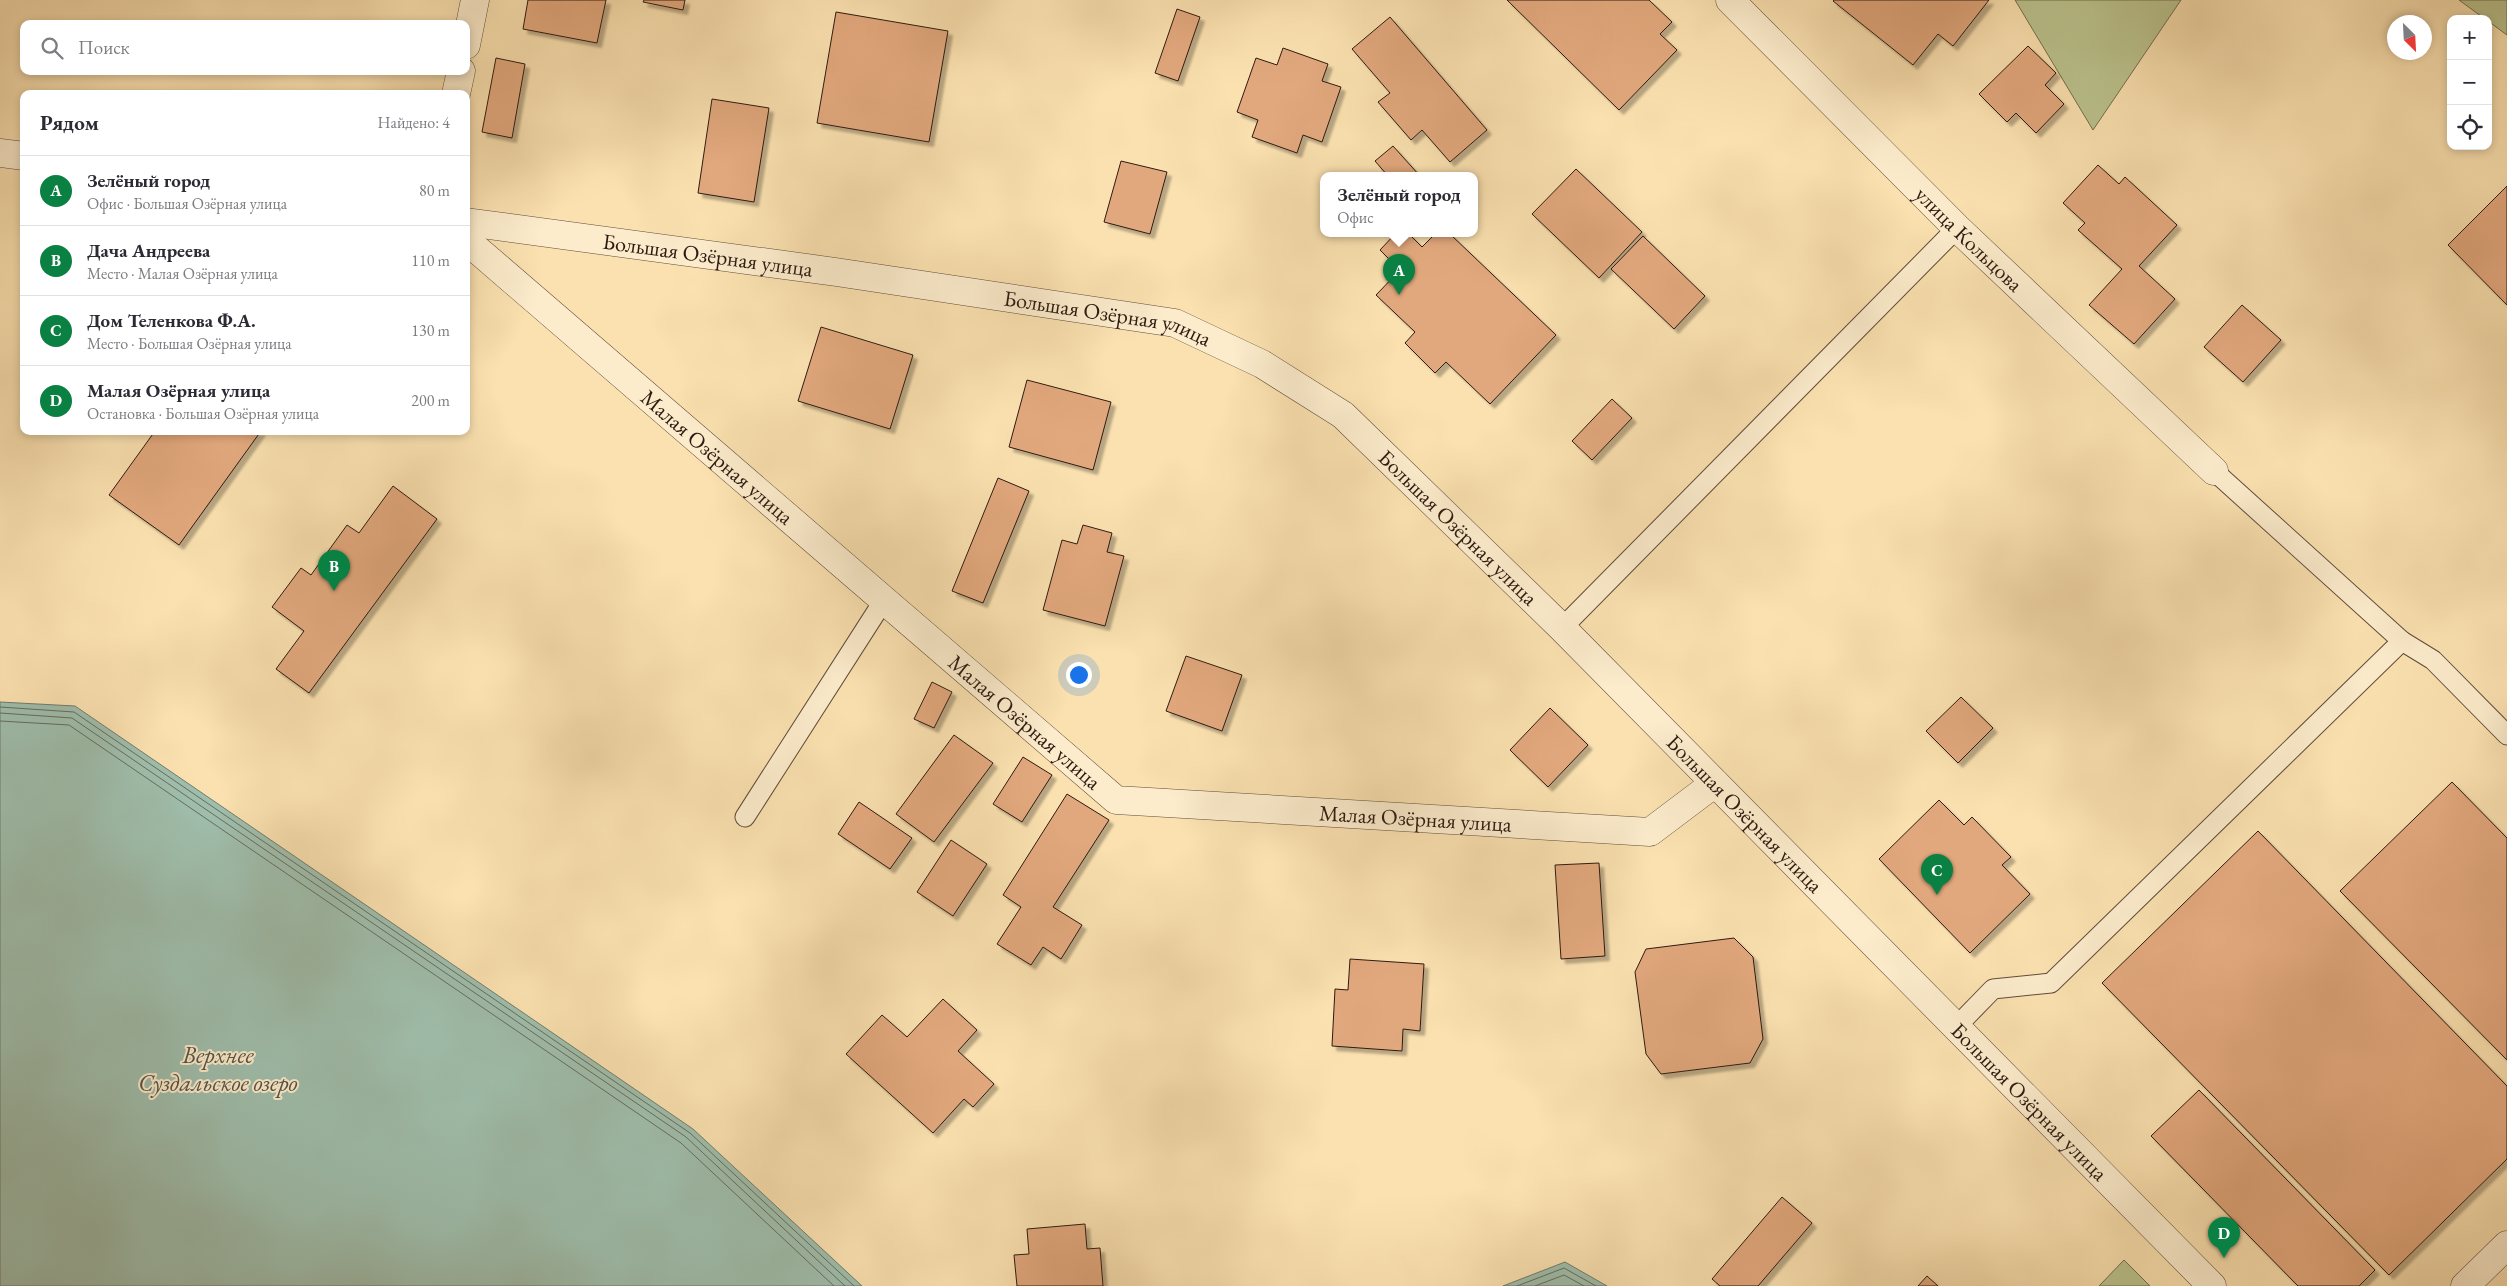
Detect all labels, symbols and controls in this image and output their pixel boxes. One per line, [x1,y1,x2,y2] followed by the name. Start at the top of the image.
[2387,15,2432,60] north arrow
[2447,15,2492,150] map controls
[2447,15,2492,60] button: +
[20,20,470,75] search box
[38,34,66,62] icon: search
[78,35,130,60] text: Поиск
[2447,60,2492,105] button: −
[2447,105,2492,150] button: locate
[40,109,99,136] text: Рядом
[378,112,450,133] text: Найдено: 4
[87,168,210,193] text: Зелёный город
[1320,172,1478,237] popup
[50,180,62,201] text: A
[419,180,450,201] text: 80 m
[1909,180,2029,298] street label: улица Кольцова
[1337,182,1461,207] text: Зелёный город
[87,193,287,214] text: Офис · Большая Озёрная улица
[1337,207,1374,228] text: Офис
[601,227,815,284] street label: Большая Озёрная улица
[87,238,210,263] text: Дача Андреева
[51,250,61,271] text: B
[411,250,450,271] text: 110 m
[1383,254,1415,295] pin: A
[87,263,278,284] text: Место · Малая Озёрная улица
[1002,283,1216,353] street label: Большая Озёрная улица
[87,308,256,333] text: Дом Теленкова Ф.А.
[50,320,62,341] text: C
[411,320,450,341] text: 130 m
[87,333,292,354] text: Место · Большая Озёрная улица
[87,378,270,403] text: Малая Озёрная улица
[635,383,800,531] street label: Малая Озёрная улица
[50,390,62,411] text: D
[411,390,450,411] text: 200 m
[87,403,319,424] text: Остановка · Большая Озёрная улица
[1372,443,1544,612] street label: Большая Озёрная улица
[318,550,350,591] pin: B
[942,648,1107,796] street label: Малая Озёрная улица
[1066,662,1092,688] your location
[1660,728,1830,899] street label: Большая Озёрная улица
[1318,798,1513,839] street label: Малая Озёрная улица
[1921,854,1953,895] pin: C
[1945,1016,2114,1187] street label: Большая Озёрная улица
[138,1039,298,1098] water label: Верхнее Суздальское озеро
[2208,1217,2240,1258] pin: D

